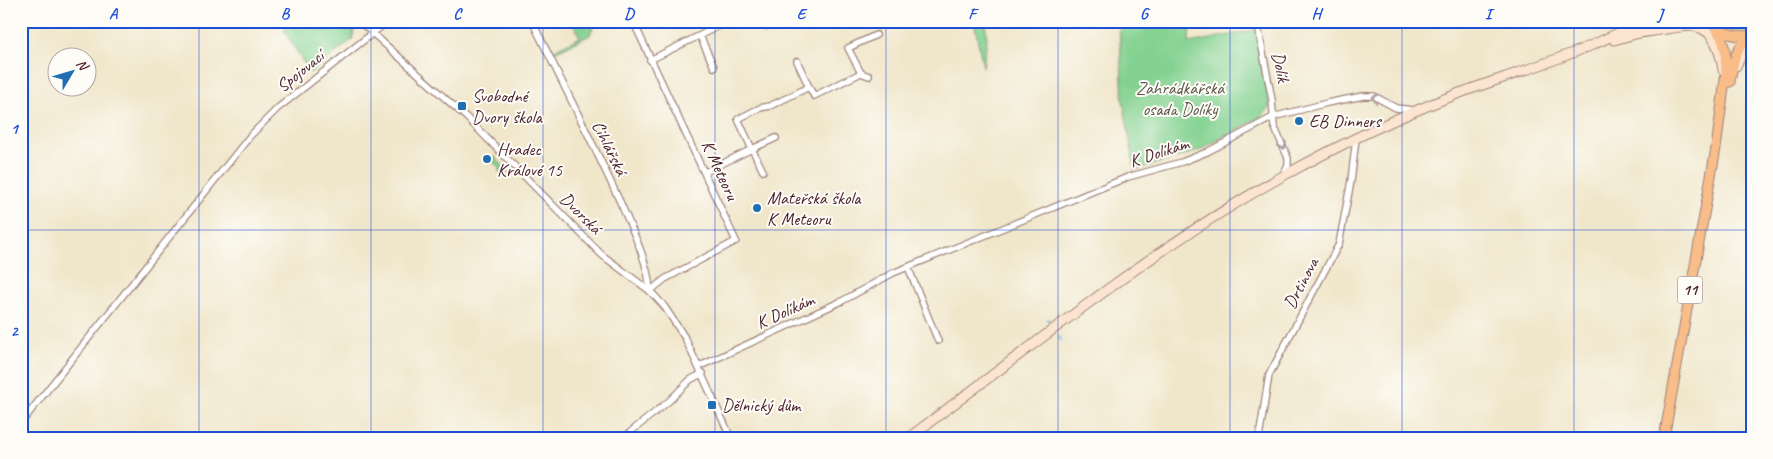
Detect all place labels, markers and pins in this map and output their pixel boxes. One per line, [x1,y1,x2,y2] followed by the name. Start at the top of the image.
[472,85,544,128] place label: Svobodné Dvory škola
[456,100,468,112] marker: Svobodné Dvory škola
[1309,110,1383,132] place label: EB Dinners
[1293,115,1305,127] marker: EB Dinners
[497,138,563,181] place label: Hradec Králové 15
[481,153,493,165] marker: Hradec Králové 15
[767,187,862,230] place label: Mateřská škola K Meteoru
[751,202,763,214] marker: Mateřská škola K Meteoru
[722,394,802,416] place label: Dělnický dům
[706,399,718,411] marker: Dělnický dům

